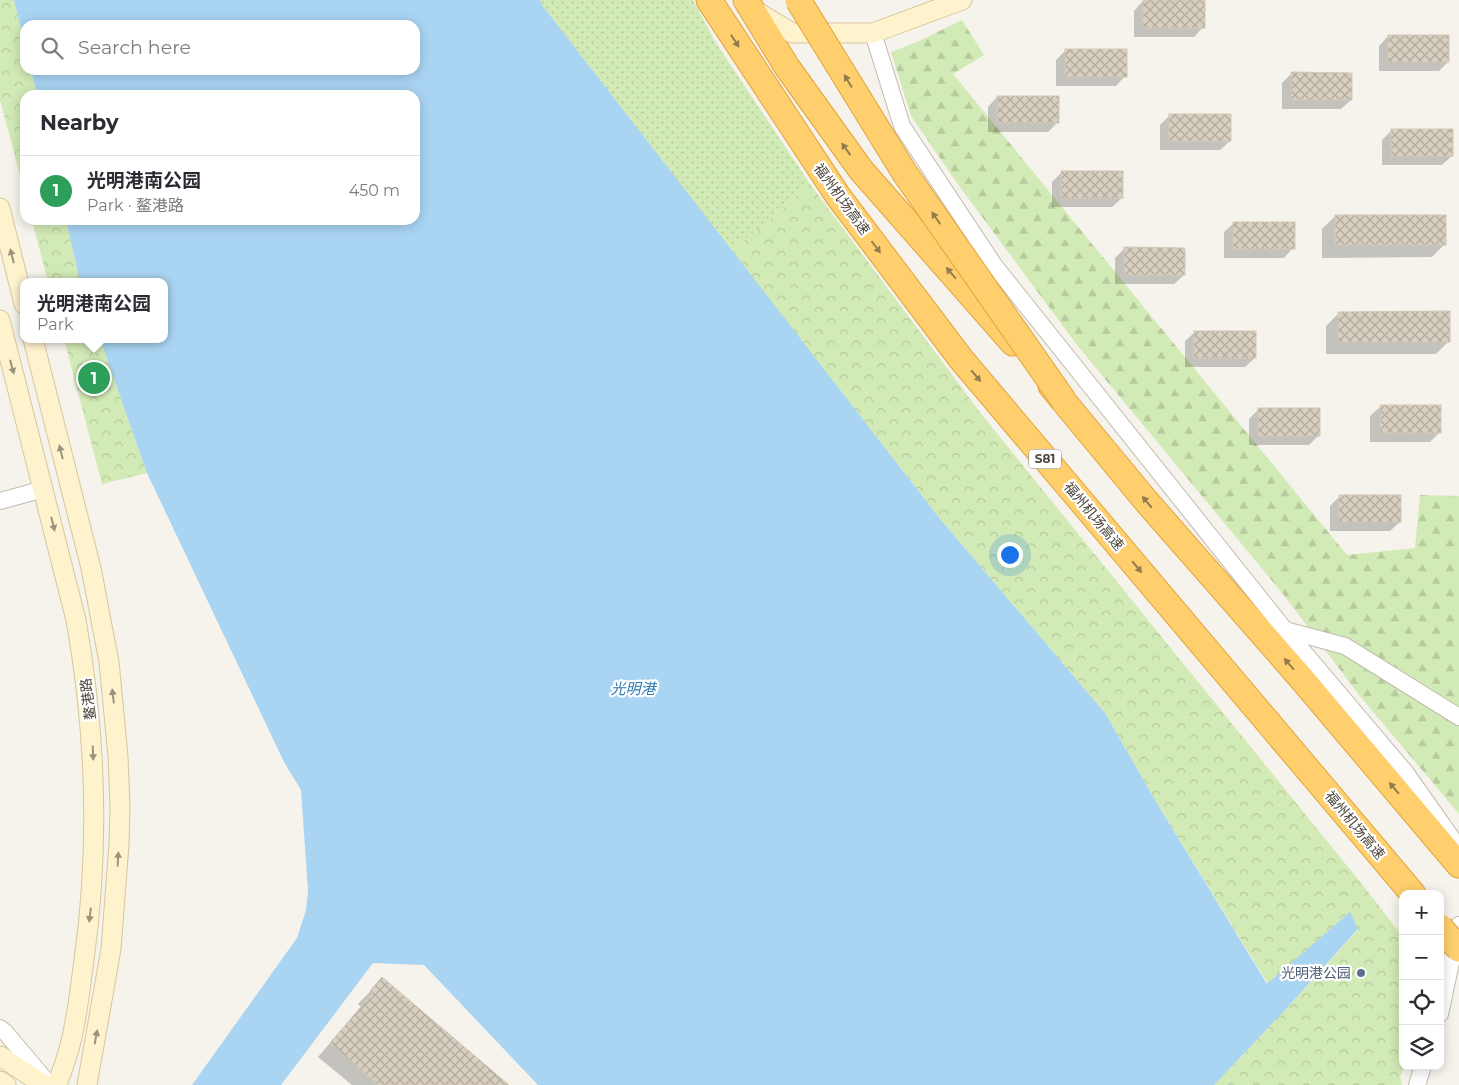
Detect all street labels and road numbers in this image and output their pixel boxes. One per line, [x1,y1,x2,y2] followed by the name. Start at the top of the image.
[810,160,874,238] street label: 福州机场高速
[1029,449,1061,468] road number: S81
[1060,478,1128,554] street label: 福州机场高速
[77,677,99,721] street label: 鳌港路
[1321,787,1389,863] street label: 福州机场高速

